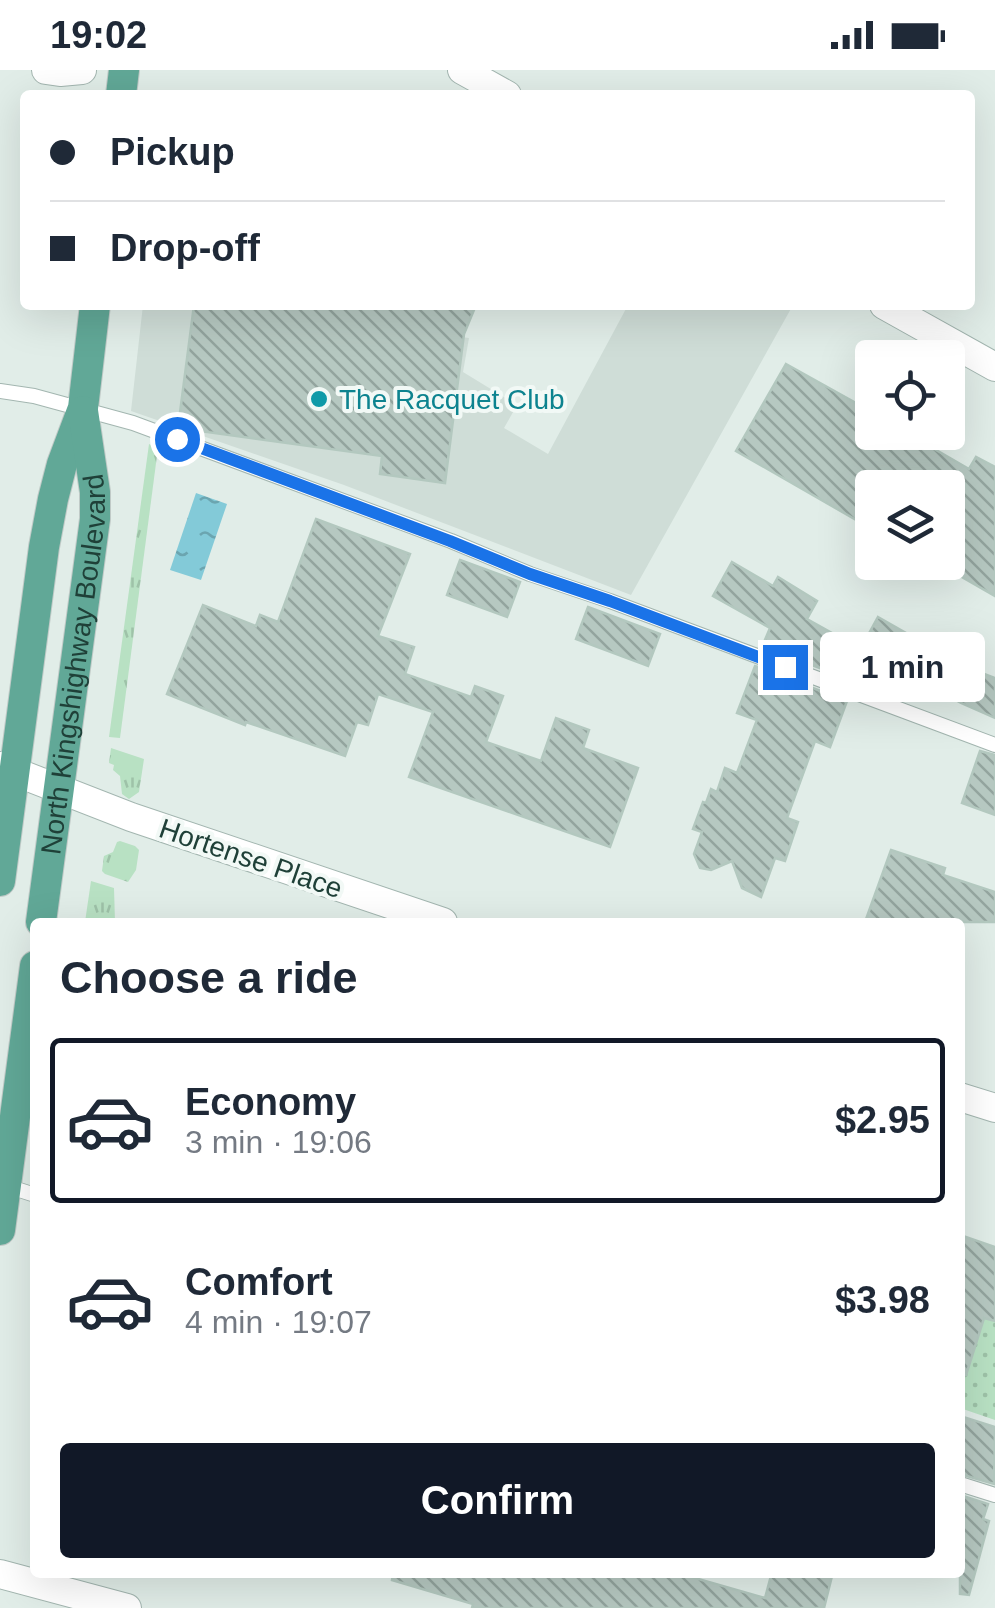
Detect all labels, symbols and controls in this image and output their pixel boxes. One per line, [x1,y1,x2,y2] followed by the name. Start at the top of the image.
[50,14,147,56] text: 19:02
[110,131,235,173] text: Pickup
[110,227,260,269] text: Drop-off
[855,340,965,580] map controls
[855,340,965,450] button: locate
[339,384,565,415] place label: The Racquet Club
[308,388,330,410] marker: The Racquet Club
[155,417,200,462] route start
[855,470,965,580] button: layers
[35,472,111,856] street label: North Kingshighway Boulevard
[820,632,985,702] callout: 1 min
[763,645,808,690] route end
[861,649,944,685] text: 1 min
[155,813,346,904] street label: Hortense Place
[60,952,358,1003] text: Choose a ride
[65,1076,155,1166] icon: car
[185,1081,356,1123] text: Economy
[835,1099,930,1141] text: $2.95
[185,1124,372,1160] text: 3 min · 19:06
[65,1256,155,1346] icon: car
[185,1261,333,1303] text: Comfort
[835,1279,930,1321] text: $3.98
[185,1304,372,1340] text: 4 min · 19:07
[60,1443,935,1558] button: Confirm

